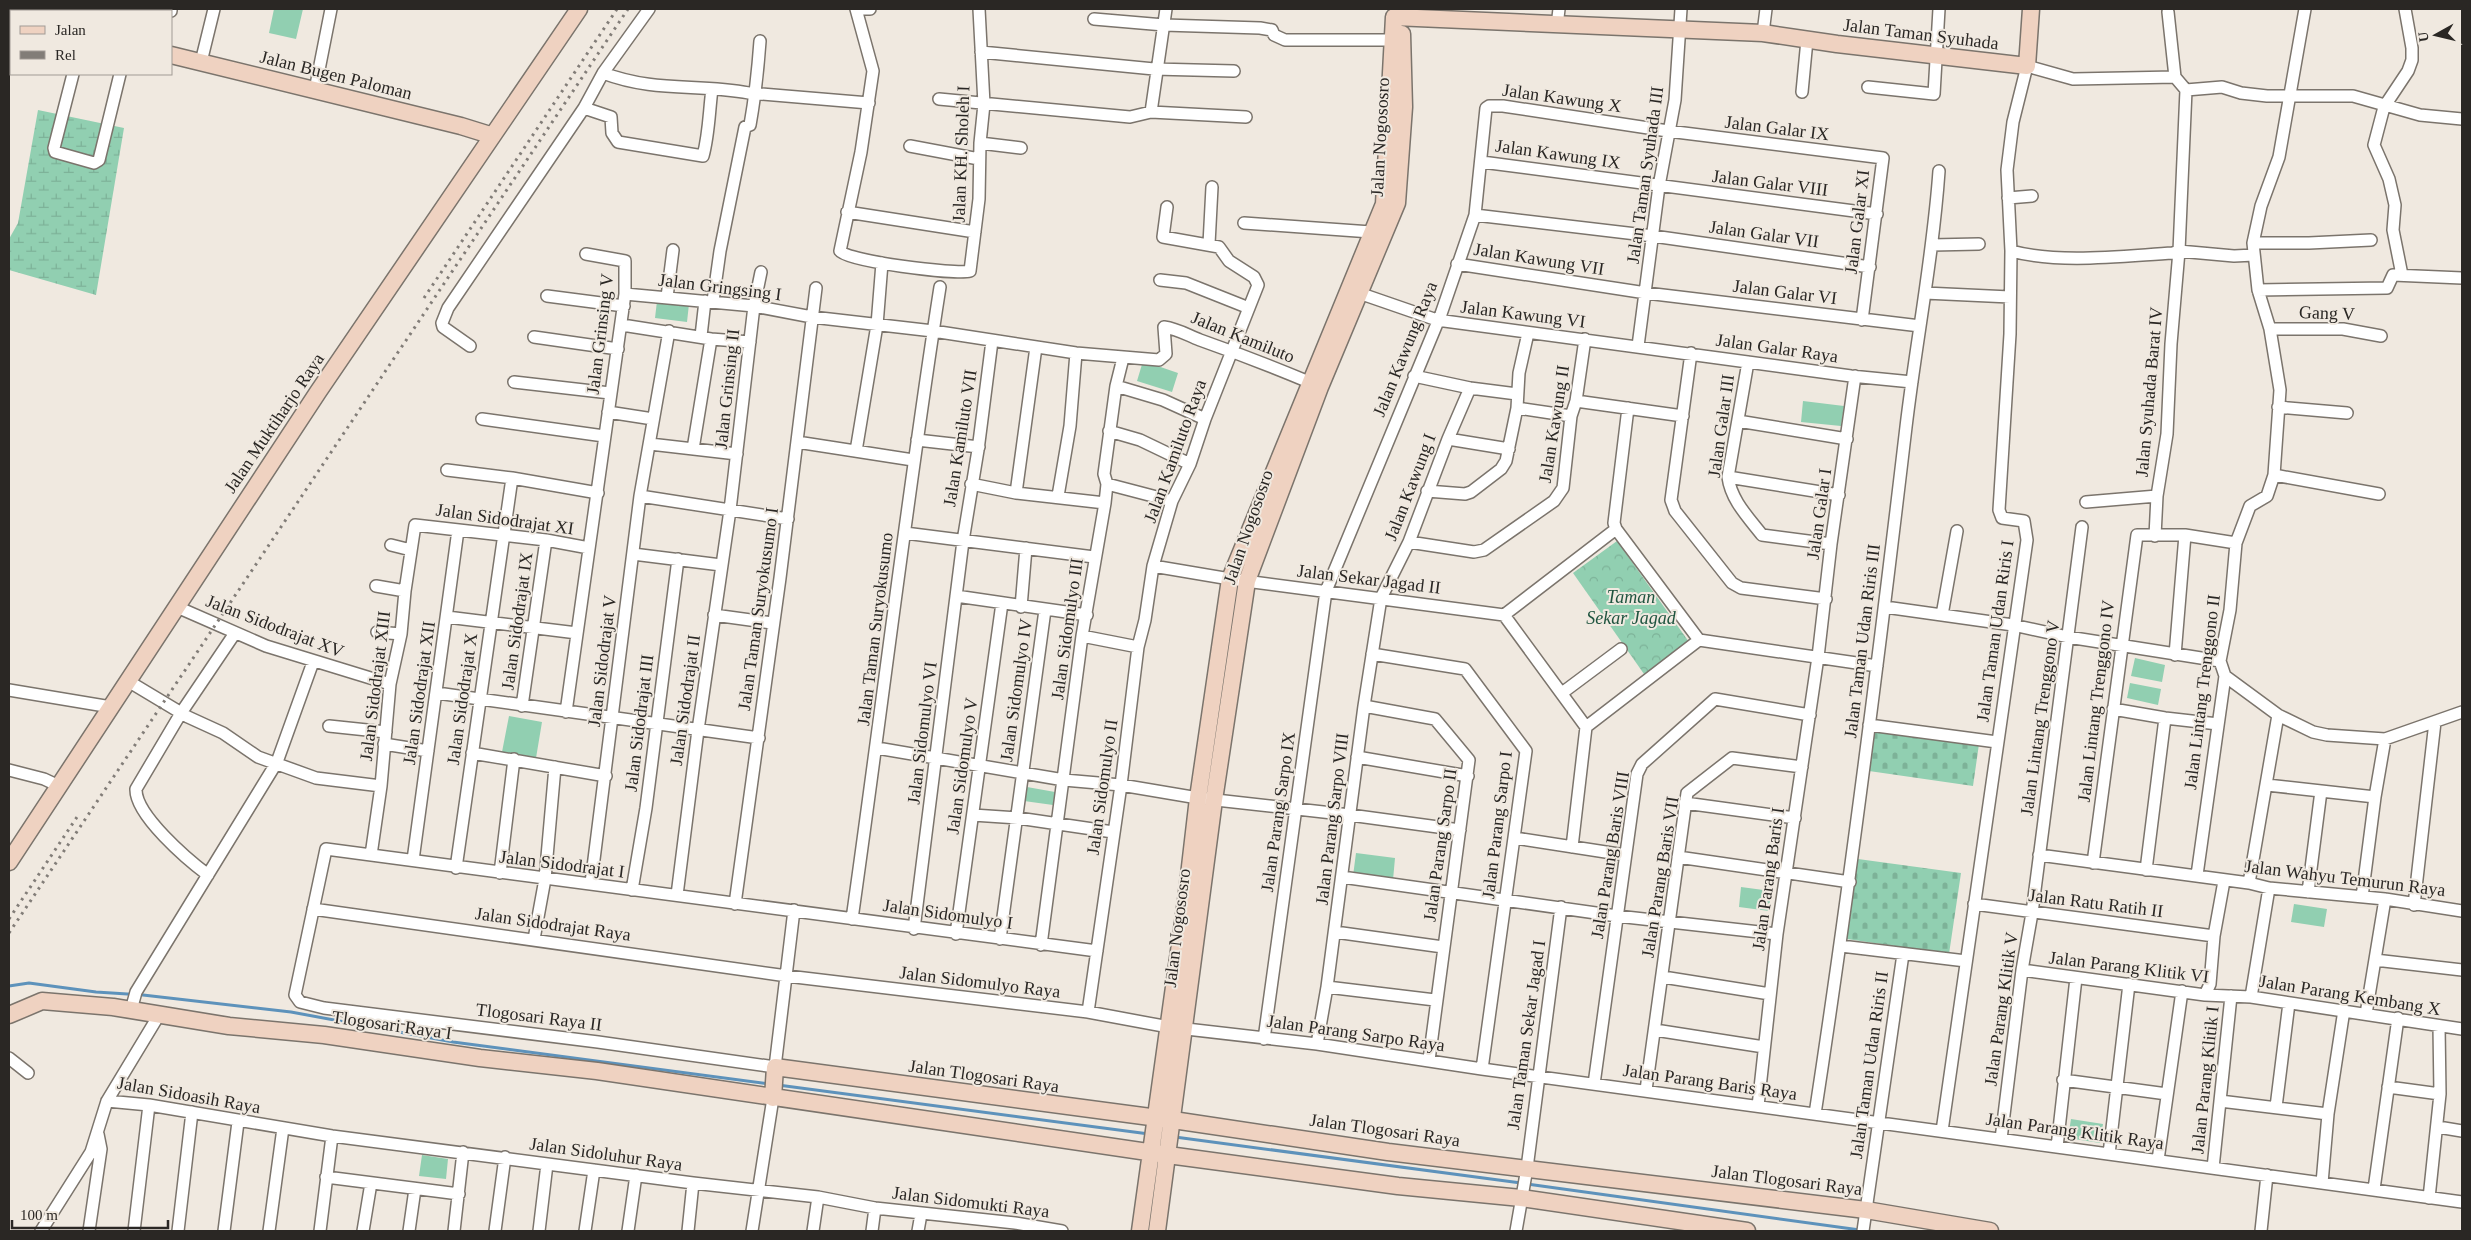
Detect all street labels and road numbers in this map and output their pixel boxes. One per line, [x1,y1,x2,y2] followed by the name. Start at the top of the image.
[1842,15,2000,53] street label: Jalan Taman Syuhada
[258,46,414,104] street label: Jalan Bugen Paloman
[1367,77,1393,197] street label: Jalan Nogososro
[1501,80,1623,116] street label: Jalan Kawung X
[949,85,973,223] street label: Jalan KH. Sholeh I
[1623,85,1667,265] street label: Jalan Taman Syuhada III
[1724,112,1830,144] street label: Jalan Galar IX
[1494,135,1622,173] street label: Jalan Kawung IX
[1711,166,1829,200] street label: Jalan Galar VIII
[1841,169,1873,275] street label: Jalan Galar XI
[1708,216,1820,252] street label: Jalan Galar VII
[1472,239,1606,279] street label: Jalan Kawung VII
[657,270,783,304] street label: Jalan Gringsing I
[583,272,617,396] street label: Jalan Grinsing V
[1732,276,1838,308] street label: Jalan Galar VI
[1369,279,1441,419] street label: Jalan Kawung Raya
[1459,296,1587,332] street label: Jalan Kawung VI
[2299,302,2355,324] street label: Gang V
[2132,306,2166,478] street label: Jalan Syuhada Barat IV
[1188,307,1298,367] street label: Jalan Kamiluto
[711,328,743,450] street label: Jalan Grinsing II
[1715,330,1839,366] street label: Jalan Galar Raya
[220,349,328,497] street label: Jalan Muktiharjo Raya
[1535,364,1573,484] street label: Jalan Kawung II
[939,368,981,508] street label: Jalan Kamiluto VII
[1704,373,1738,479] street label: Jalan Galar III
[1140,377,1210,525] street label: Jalan Kamiluto Raya
[1380,431,1440,543] street label: Jalan Kawung I
[1219,467,1277,587] street label: Jalan Nogososro
[1803,467,1835,561] street label: Jalan Galar I
[435,499,575,539] street label: Jalan Sidodrajat XI
[734,506,782,712] street label: Jalan Taman Suryokusumo I
[853,531,897,727] street label: Jalan Taman Suryokusumo
[1972,539,2018,723] street label: Jalan Taman Udan Riris I
[1840,543,1884,739] street label: Jalan Taman Udan Riris III
[497,551,537,691] street label: Jalan Sidodrajat IX
[1047,557,1087,701] street label: Jalan Sidomulyo III
[1296,560,1442,598] street label: Jalan Sekar Jagad II
[203,591,347,661] street label: Jalan Sidodrajat XV
[2180,593,2224,791] street label: Jalan Lintang Trenggono II
[584,594,620,728] street label: Jalan Sidodrajat V
[2074,599,2118,803] street label: Jalan Lintang Trenggono IV
[356,610,394,762] street label: Jalan Sidodrajat XIII
[996,617,1036,763] street label: Jalan Sidomulyo IV
[2016,619,2064,817] street label: Jalan Lintang Trenggono V
[399,620,439,766] street label: Jalan Sidodrajat XII
[443,632,481,766] street label: Jalan Sidodrajat X
[666,633,704,767] street label: Jalan Sidodrajat II
[621,653,657,793] street label: Jalan Sidodrajat III
[903,660,941,806] street label: Jalan Sidomulyo VI
[943,696,981,836] street label: Jalan Sidomulyo V
[1083,718,1121,856] street label: Jalan Sidomulyo II
[1257,731,1299,893] street label: Jalan Parang Sarpo IX
[1312,732,1352,906] street label: Jalan Parang Sarpo VIII
[1478,750,1516,900] street label: Jalan Parang Sarpo I
[1419,767,1461,923] street label: Jalan Parang Sarpo II
[1587,770,1633,940] street label: Jalan Parang Baris VIII
[1637,795,1683,959] street label: Jalan Parang Baris VII
[1748,806,1788,952] street label: Jalan Parang Baris I
[498,846,626,882] street label: Jalan Sidodrajat I
[2243,856,2447,900] street label: Jalan Wahyu Temurun Raya
[1160,867,1194,989] street label: Jalan Nogososro
[2028,885,2164,921] street label: Jalan Ratu Ratih II
[882,895,1014,933] street label: Jalan Sidomulyo I
[474,903,632,945] street label: Jalan Sidodrajat Raya
[1980,931,2022,1087] street label: Jalan Parang Klitik V
[1503,939,1549,1131] street label: Jalan Taman Sekar Jagad I
[2048,947,2210,987] street label: Jalan Parang Klitik VI
[898,962,1062,1002] street label: Jalan Sidomulyo Raya
[1846,970,1892,1160] street label: Jalan Taman Udan Riris II
[2258,971,2442,1019] street label: Jalan Parang Kembang X
[475,999,603,1035] street label: Tlogosari Raya II
[2187,1005,2223,1155] street label: Jalan Parang Klitik I
[331,1007,453,1043] street label: Tlogosari Raya I
[1266,1011,1446,1055] street label: Jalan Parang Sarpo Raya
[908,1056,1060,1096] street label: Jalan Tlogosari Raya
[1622,1060,1798,1104] street label: Jalan Parang Baris Raya
[116,1073,262,1117] street label: Jalan Sidoasih Raya
[1985,1109,2165,1153] street label: Jalan Parang Klitik Raya
[1309,1110,1461,1150] street label: Jalan Tlogosari Raya
[528,1133,684,1175] street label: Jalan Sidoluhur Raya
[1711,1161,1863,1199] street label: Jalan Tlogosari Raya
[891,1182,1051,1222] street label: Jalan Sidomukti Raya

